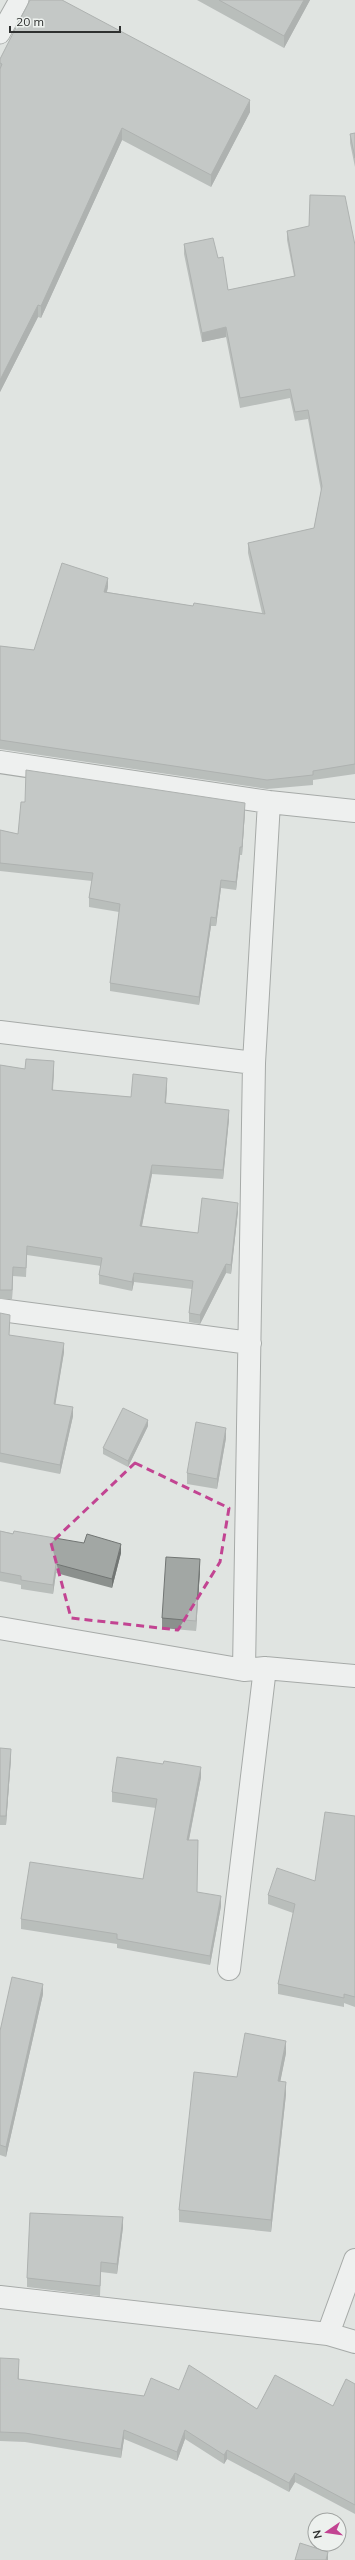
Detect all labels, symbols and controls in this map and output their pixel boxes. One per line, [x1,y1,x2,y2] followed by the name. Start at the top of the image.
[10,8,120,34] scale bar
[16,14,44,29] text: 20 m
[307,2512,347,2552] north arrow
[310,2529,325,2540] text: N

